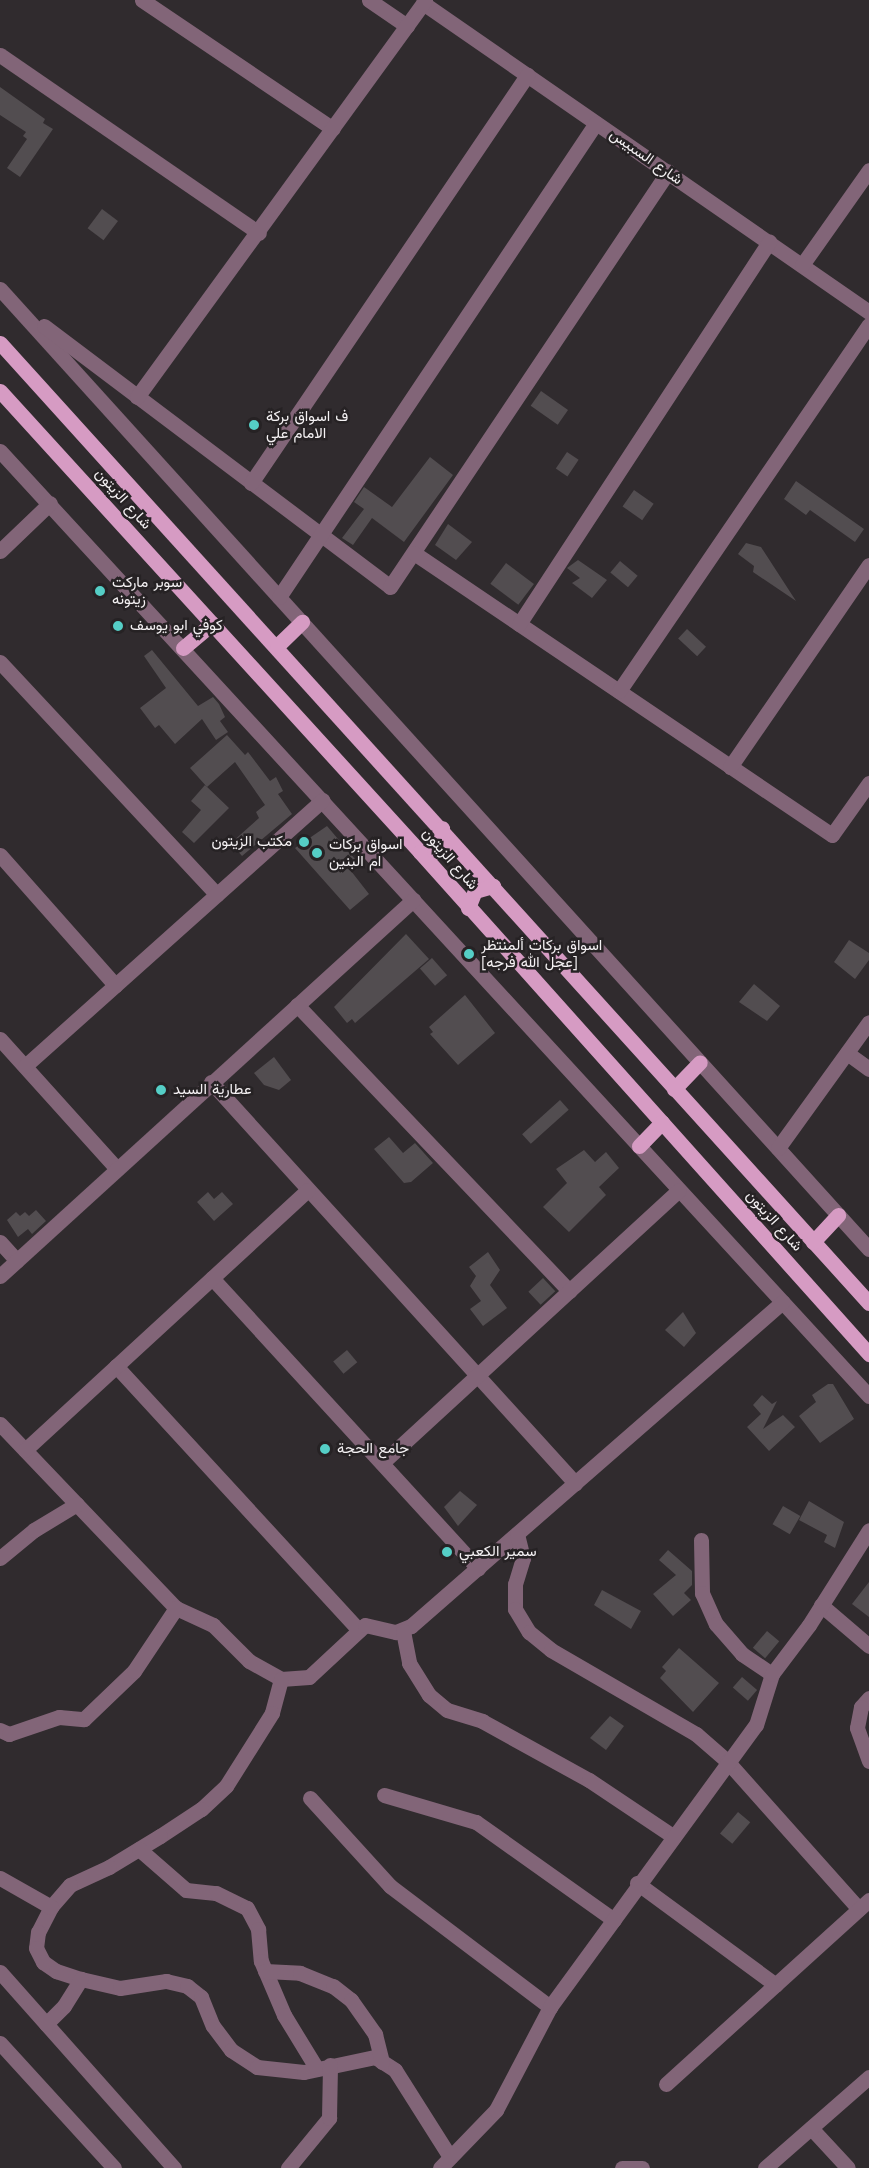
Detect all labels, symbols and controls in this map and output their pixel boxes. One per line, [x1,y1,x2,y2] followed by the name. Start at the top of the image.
[606,125,686,189] street label: شارع السبيس
[266,407,348,442] place label: ف اسواق بركة الامام علي
[247,418,261,432] marker: ف اسواق بركة الامام علي
[91,465,155,533] street label: شارع الزيتون
[112,573,182,608] place label: سوبر ماركت زيتونه
[93,584,107,598] marker: سوبر ماركت زيتونه
[130,617,223,635] place label: كوفي ابو يوسف
[111,619,125,633] marker: كوفي ابو يوسف
[418,825,482,893] street label: شارع الزيتون
[211,833,292,851] place label: مكتب الزيتون
[297,835,311,849] marker: مكتب الزيتون
[329,835,402,870] place label: اسواق بركات ام البنين
[310,846,324,860] marker: اسواق بركات ام البنين
[481,936,602,971] place label: اسواق بركات ألمنتظر [عجل الله فرجه]
[462,947,476,961] marker: اسواق بركات ألمنتظر [عجل الله فرجه]
[173,1081,251,1099] place label: عطارية السيد
[154,1083,168,1097] marker: عطارية السيد
[742,1187,806,1255] street label: شارع الزيتون
[337,1440,409,1458] place label: جامع الحجة
[318,1442,332,1456] marker: جامع الحجة
[459,1543,537,1561] place label: سمير الكعبي
[440,1545,454,1559] marker: سمير الكعبي

